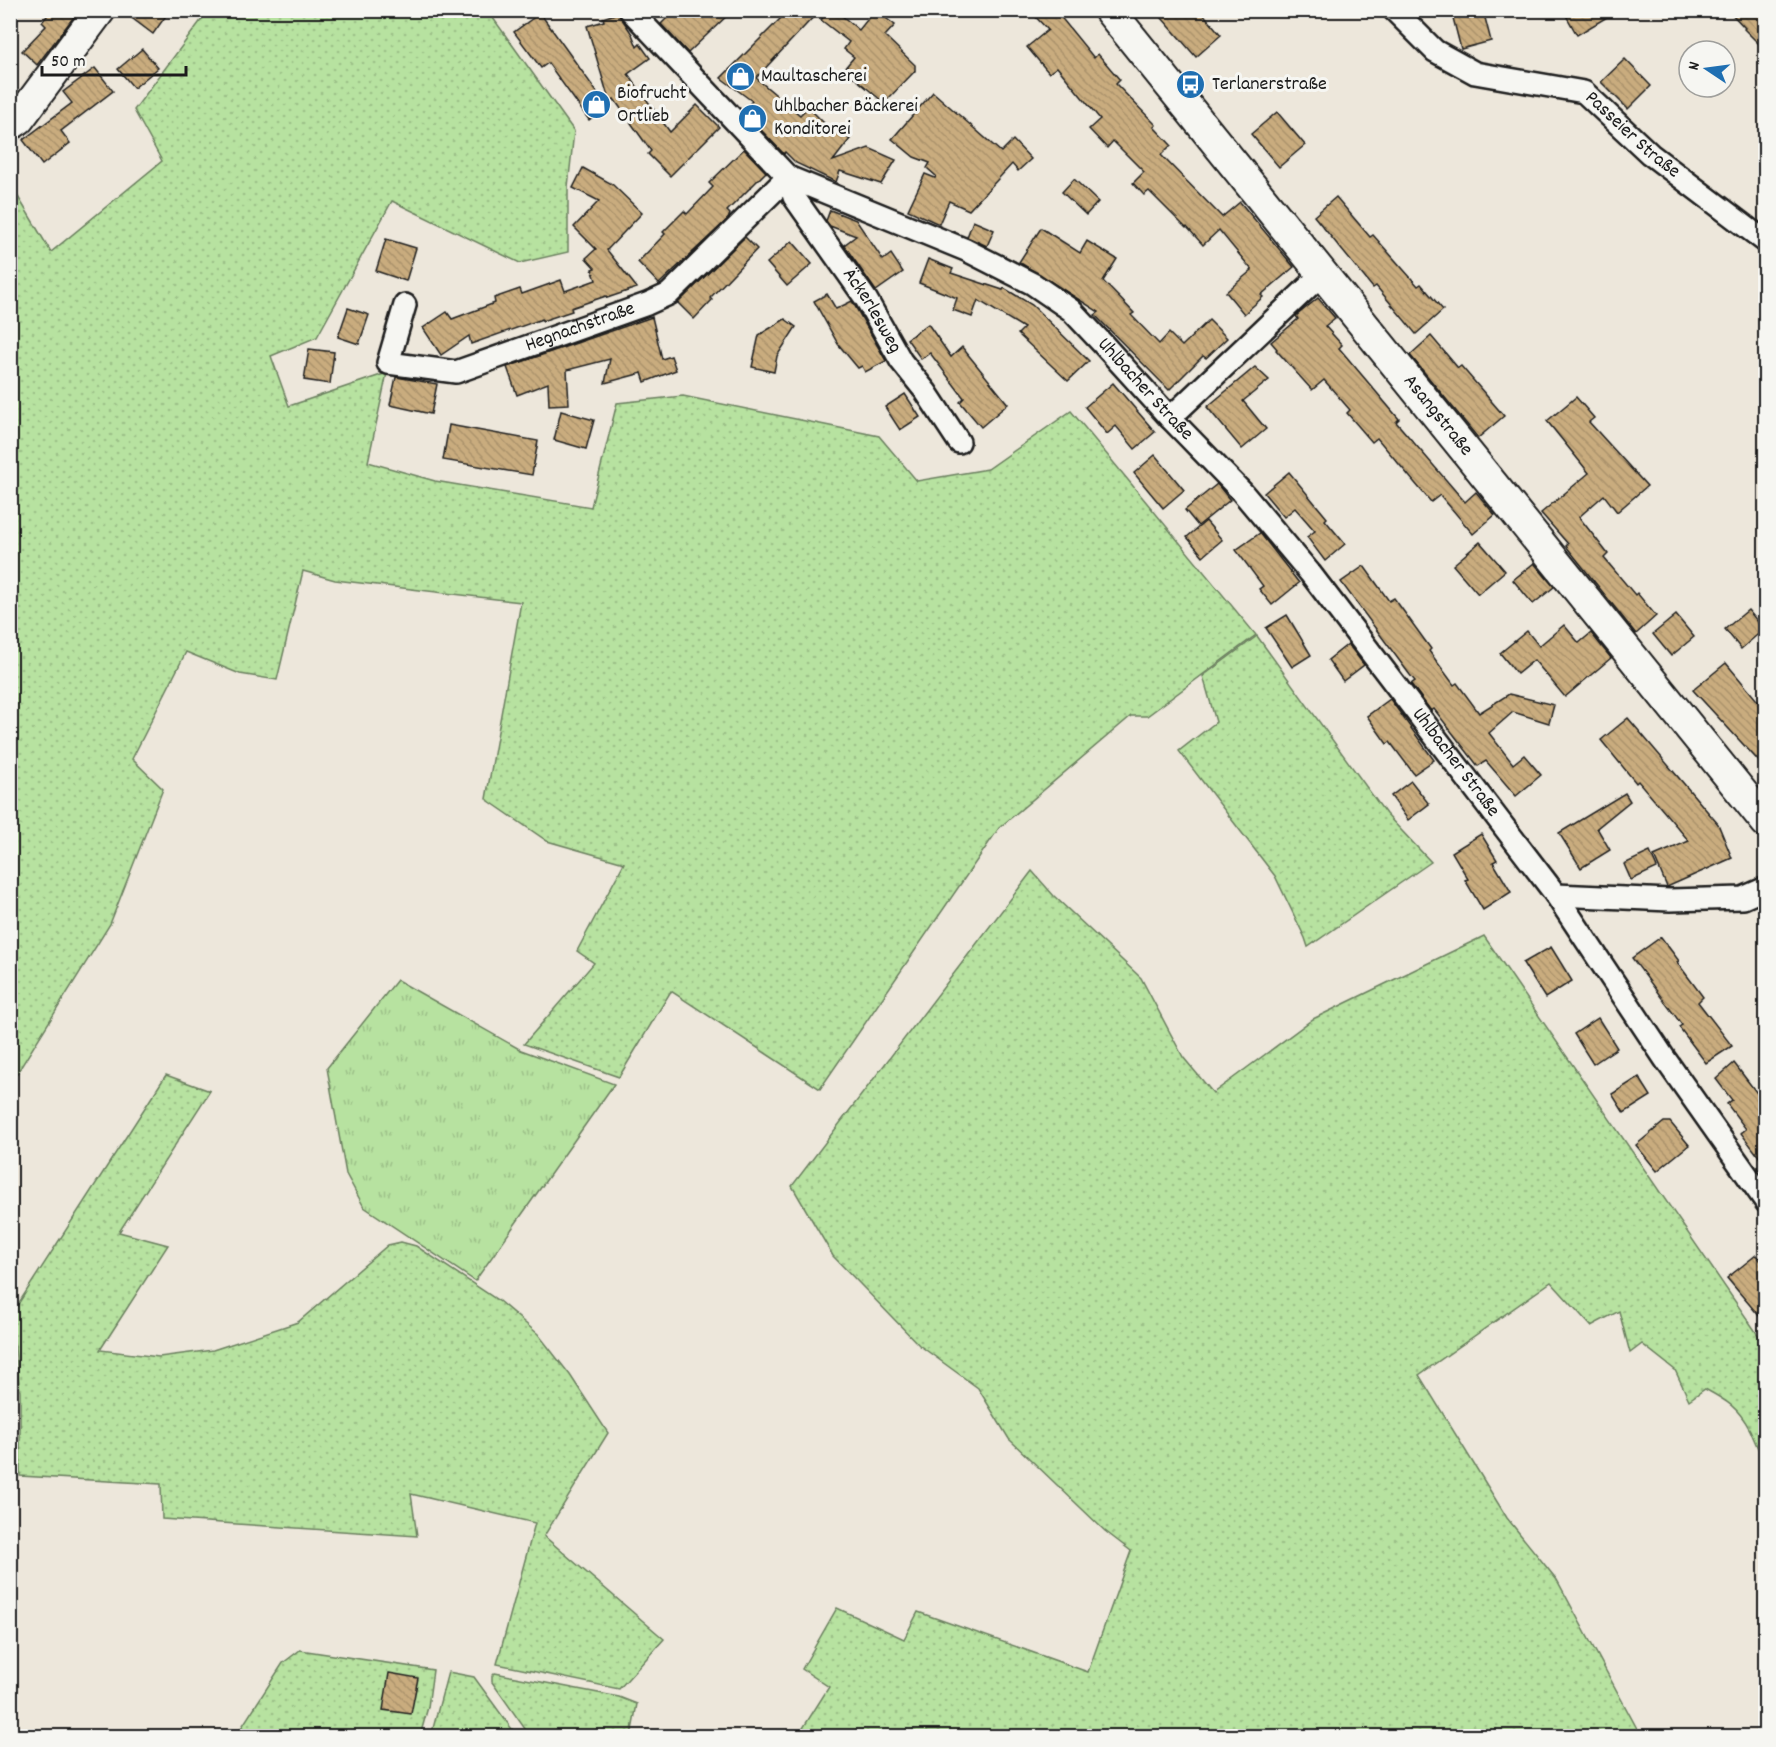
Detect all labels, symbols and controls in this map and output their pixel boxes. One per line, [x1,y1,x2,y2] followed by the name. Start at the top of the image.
[42,39,186,77] scale bar
[1677,39,1737,99] north arrow
[51,50,86,75] text: 50 m
[1683,60,1707,73] text: N
[724,61,756,93] shop icon: Maultascherei
[761,63,867,91] place label: Maultascherei
[1175,69,1207,101] bus stop icon: Terlanerstraße
[1212,71,1327,99] place label: Terlanerstraße
[617,80,687,131] place label: Biofrucht Ortlieb
[1578,85,1686,186] street label: Passeier Straße
[580,89,612,121] shop icon: Biofrucht Ortlieb
[774,93,918,144] place label: Uhlbacher Bäckerei Konditorei
[737,103,769,135] shop icon: Uhlbacher Bäckerei Konditorei
[835,263,908,359] street label: Äckerlesweg
[522,295,639,360] street label: Hegnachstraße
[1090,332,1199,448] street label: Uhlbacher Straße
[1396,369,1479,463] street label: Asangstraße
[1404,702,1506,824] street label: Uhlbacher Straße

